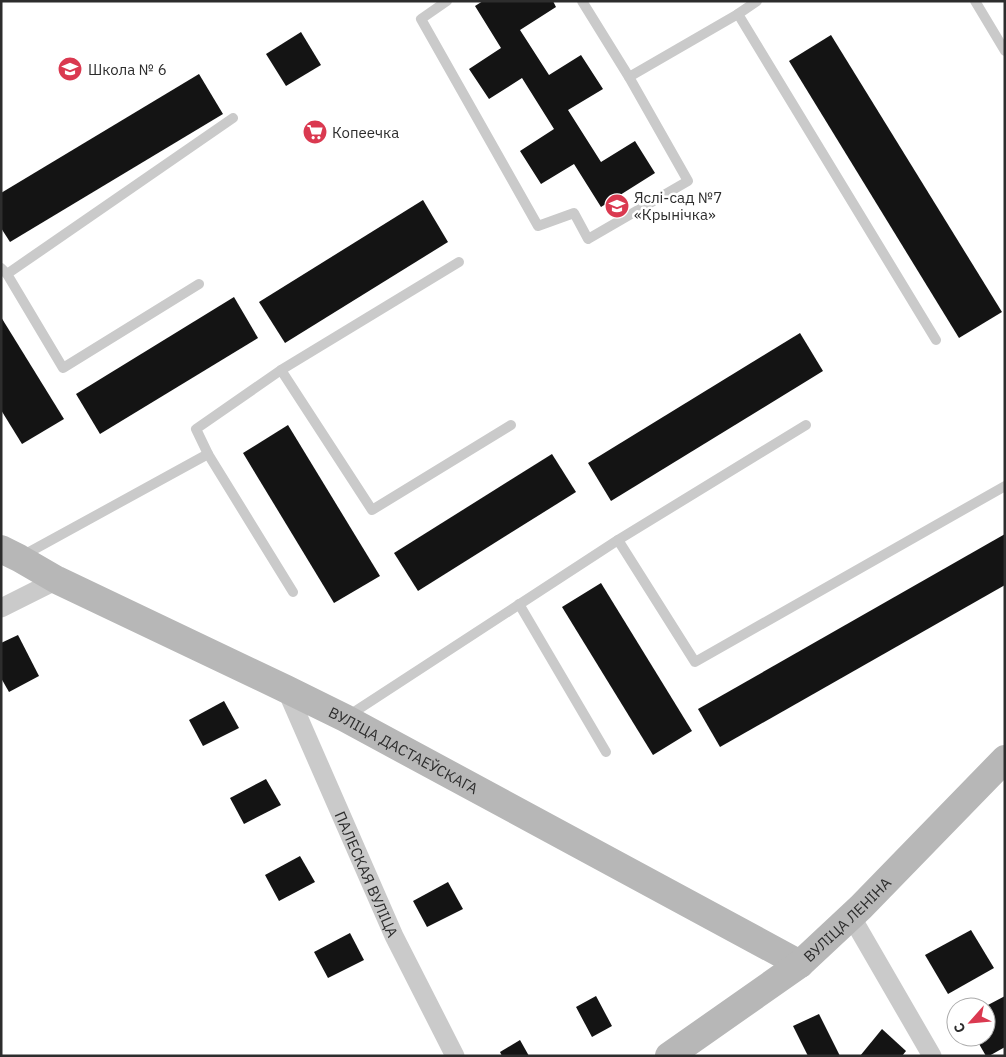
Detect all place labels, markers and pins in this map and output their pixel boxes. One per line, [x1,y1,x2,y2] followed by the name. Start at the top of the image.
[57,56,83,82] school or university icon: Школа № 6
[88,60,167,79] place label: Школа № 6
[302,119,328,145] supermarket icon: Копеечка
[332,123,399,142] place label: Копеечка
[634,188,722,224] place label: Яслі-сад №7 «Крынічка»
[604,193,630,219] school or university icon: Яслі-сад №7 «Крынічка»

